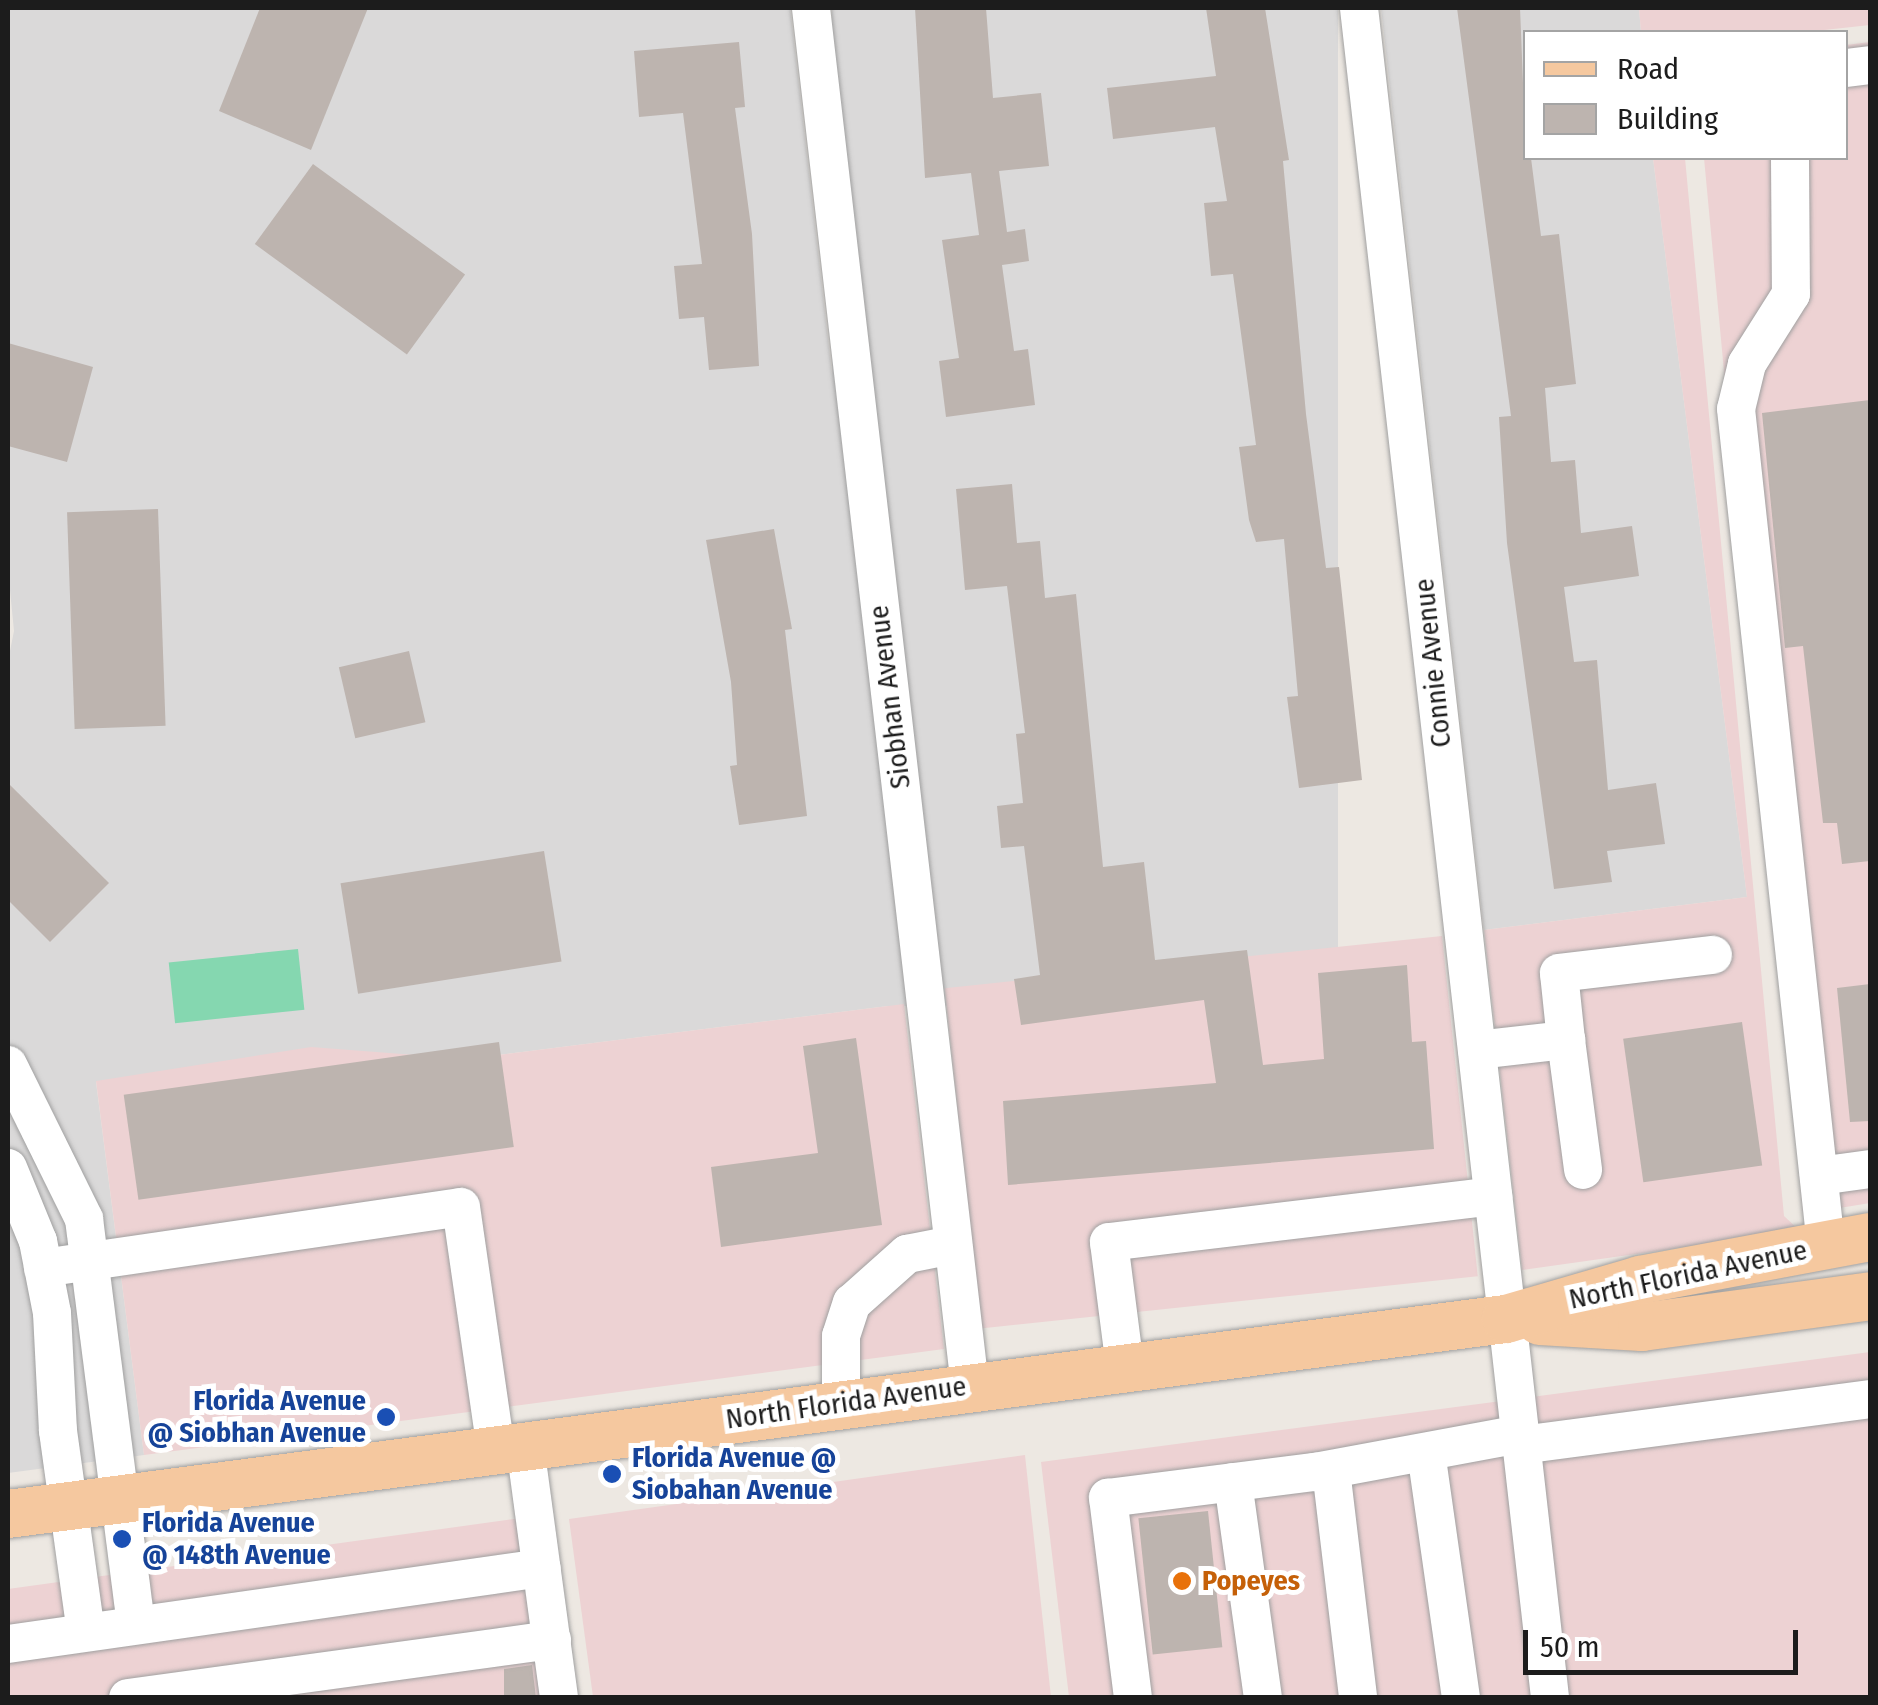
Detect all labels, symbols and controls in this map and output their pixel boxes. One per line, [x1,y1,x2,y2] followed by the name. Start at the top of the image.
[1523,30,1848,160] legend
[1617,51,1679,87] text: Road
[1617,101,1718,137] text: Building
[1407,577,1459,749] street label: Connie Avenue
[862,603,918,791] street label: Siobhan Avenue
[1566,1233,1810,1317] street label: North Florida Avenue
[724,1370,968,1436] street label: North Florida Avenue
[148,1384,366,1450] place label: Florida Avenue @ Siobhan Avenue
[375,1406,397,1428] marker: Florida Avenue @ Siobhan Avenue
[632,1441,836,1507] place label: Florida Avenue @ Siobahan Avenue
[601,1463,623,1485] marker: Florida Avenue @ Siobahan Avenue
[142,1506,331,1572] place label: Florida Avenue @ 148th Avenue
[111,1528,133,1550] marker: Florida Avenue @ 148th Avenue
[1202,1564,1300,1598] place label: Popeyes
[1171,1570,1193,1592] marker: Popeyes
[1528,1610,1803,1672] scale bar
[1540,1629,1600,1665] text: 50 m

